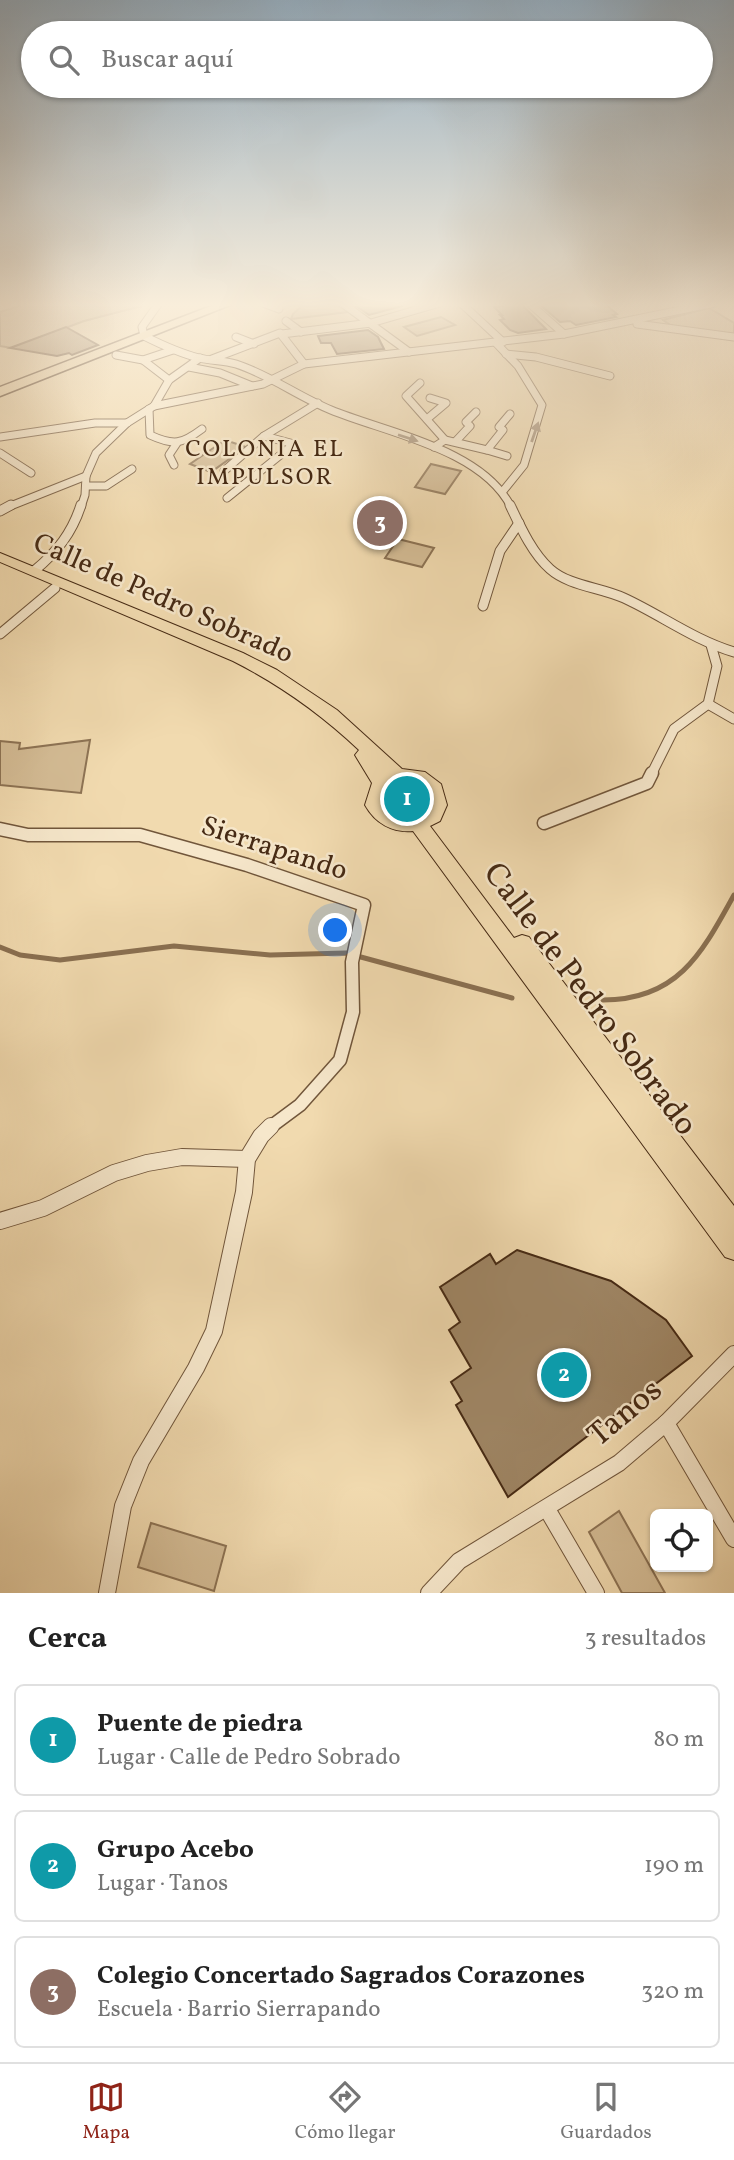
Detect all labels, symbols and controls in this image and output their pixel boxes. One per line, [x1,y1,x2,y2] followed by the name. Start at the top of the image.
[21,21,713,98] search box
[45,41,83,79] icon: search
[101,42,233,78] text: Buscar aquí
[530,421,541,442] one-way arrow
[185,433,345,495] district label: COLONIA EL IMPULSOR
[398,434,419,444] one-way arrow
[357,497,403,549] pin: 3
[27,524,299,674] street label: Calle de Pedro Sobrado
[384,773,430,825] pin: 1
[196,807,352,891] street label: Sierrapando
[471,854,707,1146] street label: Calle de Pedro Sobrado
[318,913,352,947] your location
[541,1349,587,1401] pin: 2
[579,1369,673,1459] street label: Tanos
[650,1509,713,1572] map controls
[650,1509,713,1572] button: locate
[28,1618,107,1660] text: Cerca
[585,1623,706,1655] text: 3 resultados
[97,1706,303,1742] text: Puente de piedra
[48,1724,58,1756] text: 1
[654,1724,704,1756] text: 80 m
[97,1742,400,1774] text: Lugar · Calle de Pedro Sobrado
[97,1832,254,1868] text: Grupo Acebo
[47,1850,59,1882] text: 2
[644,1850,704,1882] text: 190 m
[97,1868,228,1900] text: Lugar · Tanos
[97,1958,585,1994] text: Colegio Concertado Sagrados Corazones
[47,1976,59,2008] text: 3
[641,1976,704,2008] text: 320 m
[97,1994,381,2026] text: Escuela · Barrio Sierrapando
[82,2078,130,2146] tab: Mapa
[295,2078,396,2146] tab: Cómo llegar
[560,2078,652,2146] tab: Guardados

